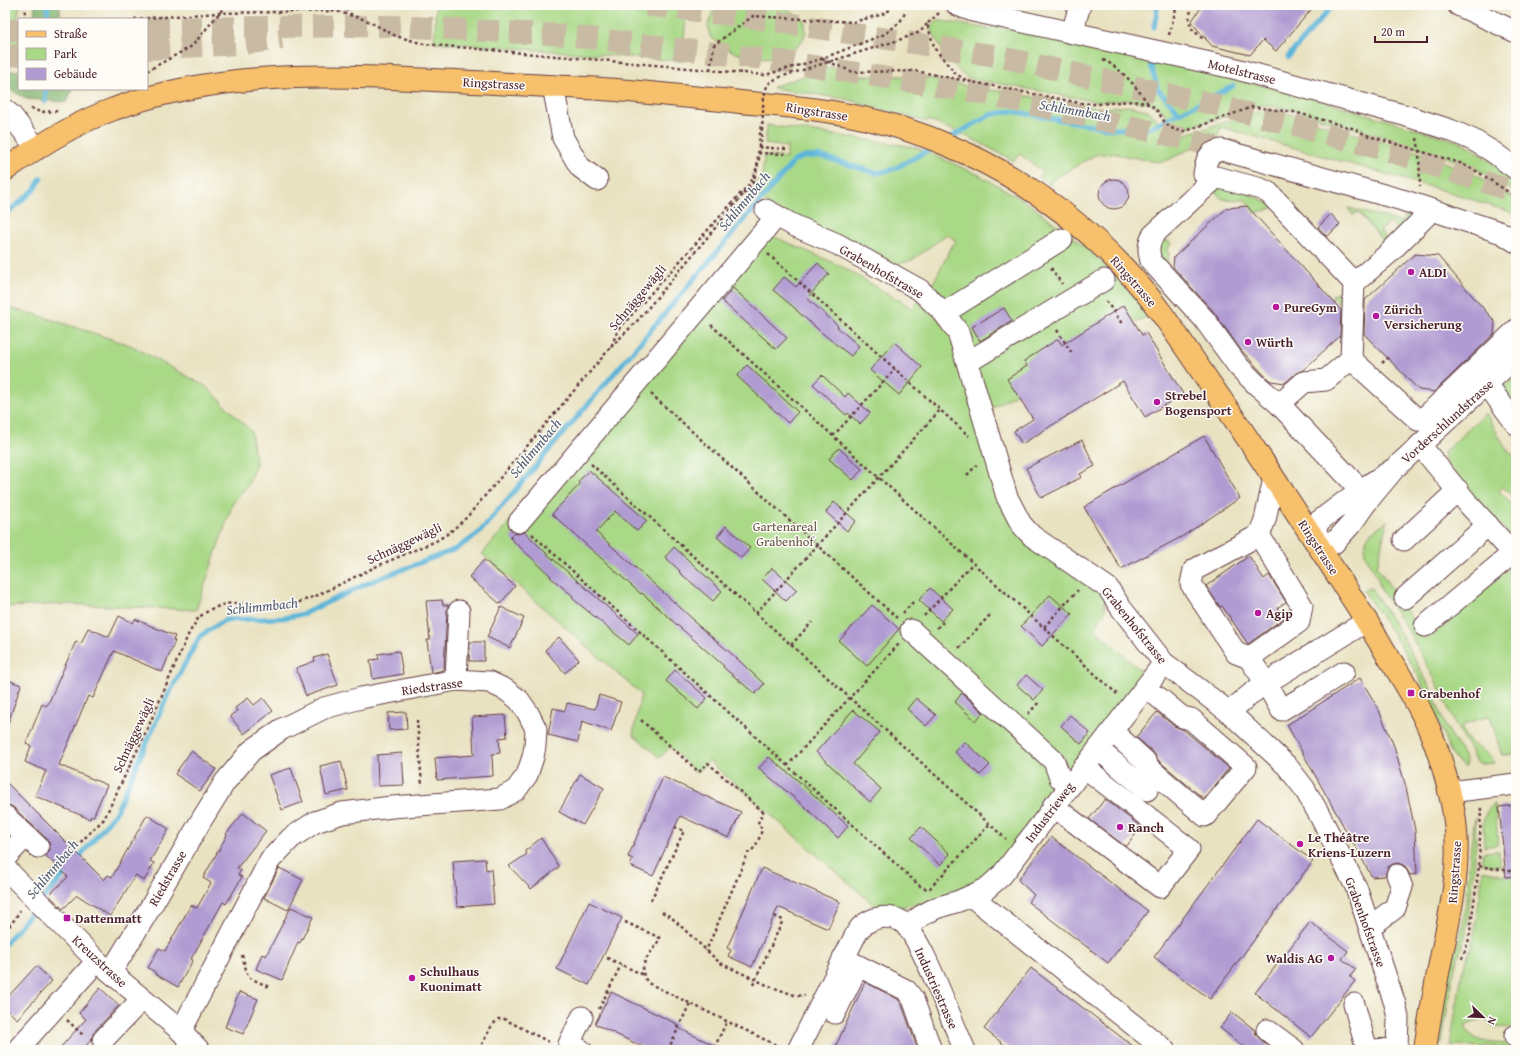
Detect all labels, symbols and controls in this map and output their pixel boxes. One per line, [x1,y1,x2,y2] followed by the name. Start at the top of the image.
[18,18,148,90] legend
[1375,18,1427,44] scale bar
[1381,23,1405,40] text: 20 m
[54,25,88,42] text: Straße
[54,45,78,62] text: Park
[1206,54,1278,89] street label: Motelstrasse
[54,65,97,82] text: Gebäude
[462,72,526,95] street label: Ringstrasse
[1038,94,1112,126] water label: Schlimmbach
[785,97,849,126] street label: Ringstrasse
[713,167,775,235] water label: Schlimmbach
[836,239,928,303] street label: Grabenhofstrasse
[1106,252,1161,311] street label: Ringstrasse
[604,260,671,334] street label: Schnäggewägli
[1419,263,1447,282] place label: ALDI
[1406,267,1416,277] marker: ALDI
[1284,298,1338,317] place label: PureGym
[1384,300,1462,334] place label: Zürich Versicherung
[1271,302,1281,312] marker: PureGym
[1371,311,1381,321] marker: Zürich Versicherung
[1256,333,1293,352] place label: Würth
[1243,337,1253,347] marker: Würth
[1397,375,1498,468] street label: Vorderschlundstrasse
[1165,386,1232,420] place label: Strebel Bogensport
[1152,397,1162,407] marker: Strebel Bogensport
[504,414,566,482] water label: Schlimmbach
[1294,516,1344,579] street label: Ringstrasse
[753,517,818,551] park label: Gartenareal Grabenhof
[364,518,445,569] street label: Schnäggewägli
[1097,582,1172,668] street label: Grabenhofstrasse
[225,592,299,620] water label: Schlimmbach
[1266,604,1293,623] place label: Agip
[1253,608,1263,618] marker: Agip
[400,673,464,700] street label: Riedstrasse
[1419,684,1481,703] place label: Grabenhof
[1406,688,1416,698] marker: Grabenhof
[108,694,159,776] street label: Schnäggewägli
[1020,778,1079,847] street label: Industrieweg
[1128,818,1164,837] place label: Ranch
[1115,822,1125,832] marker: Ranch
[1308,828,1391,862] place label: Le Théâtre Kriens-Luzern
[21,835,83,903] water label: Schlimmbach
[1295,839,1305,849] marker: Le Théâtre Kriens-Luzern
[1443,840,1466,904] street label: Ringstrasse
[144,847,191,910] street label: Riedstrasse
[1340,874,1391,970] street label: Grabenhofstrasse
[75,909,142,928] place label: Dattenmatt
[62,913,72,923] marker: Dattenmatt
[68,931,131,992] street label: Kreuzstrasse
[910,944,963,1032] street label: Industriestrasse
[1266,949,1323,968] place label: Waldis AG
[1326,953,1336,963] marker: Waldis AG
[420,962,482,996] place label: Schulhaus Kuonimatt
[407,973,417,983] marker: Schulhaus Kuonimatt
[1463,997,1503,1037] north arrow
[1483,1014,1501,1028] text: N

